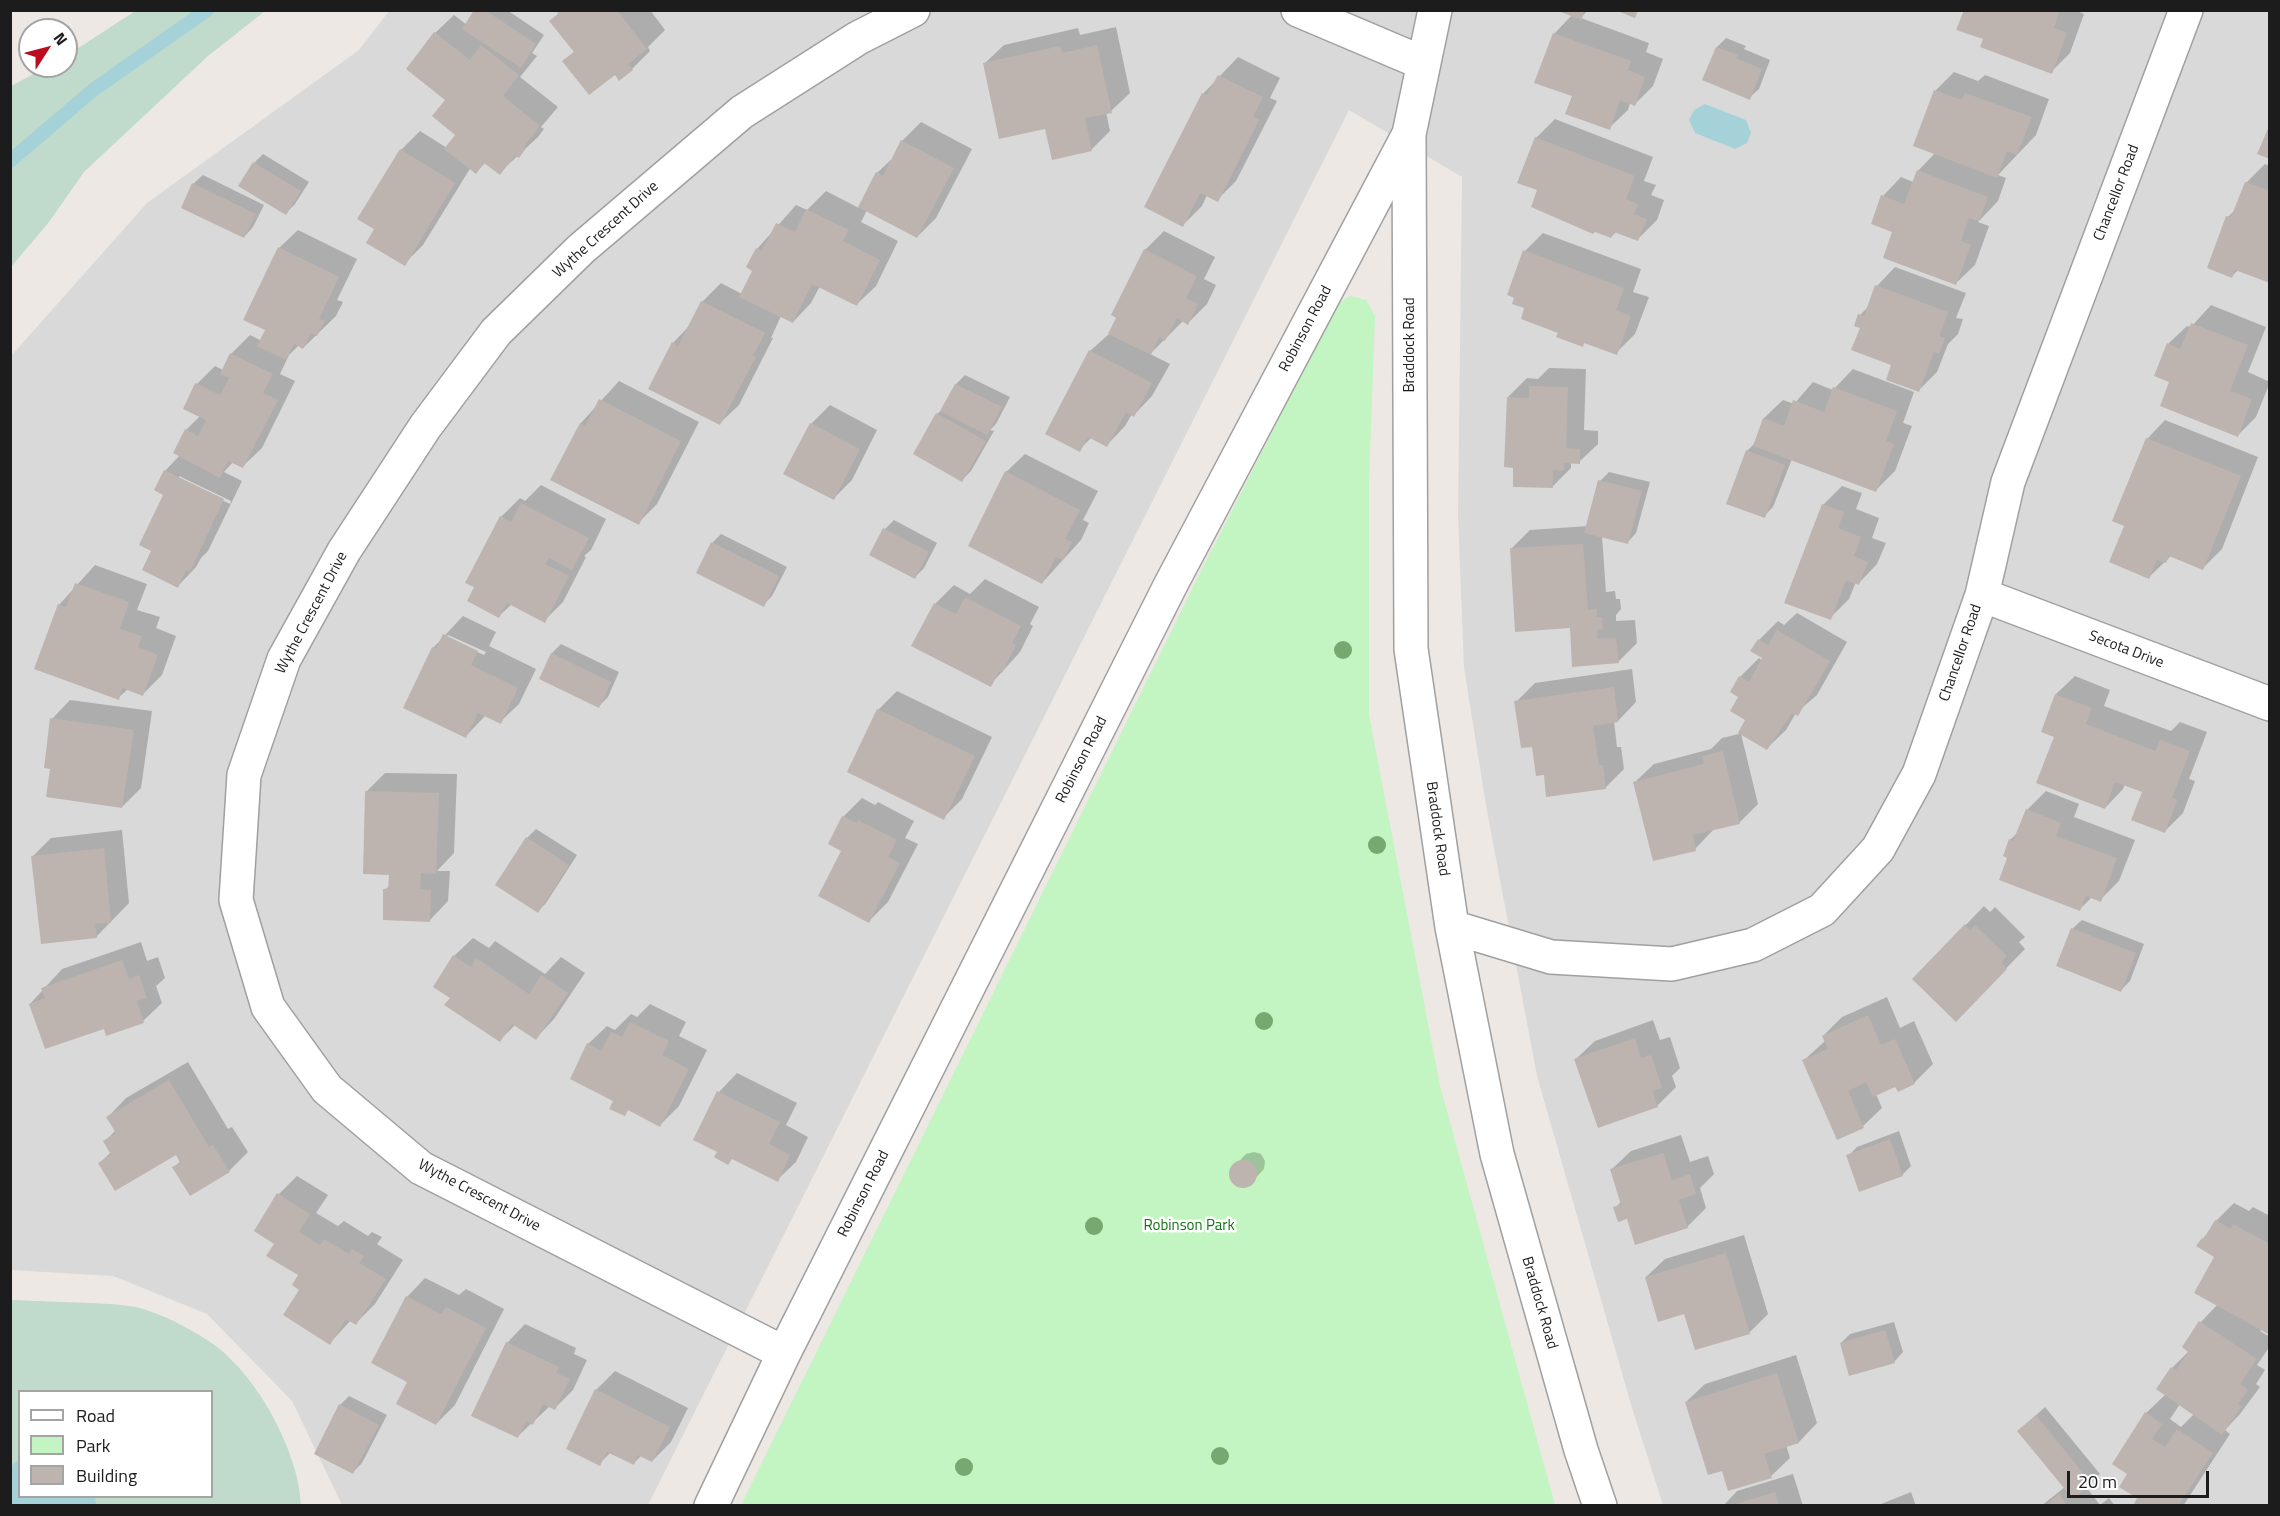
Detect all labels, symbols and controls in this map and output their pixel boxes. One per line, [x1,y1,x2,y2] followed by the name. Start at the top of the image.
[18,18,78,78] north arrow
[48,27,74,50] text: N
[2090,142,2144,244] street label: Chancellor Road
[550,178,662,282] street label: Wythe Crescent Drive
[1276,283,1336,375] street label: Robinson Road
[1401,297,1419,393] street label: Braddock Road
[272,549,352,677] street label: Wythe Crescent Drive
[1936,602,1986,704] street label: Chancellor Road
[2086,627,2166,673] street label: Secota Drive
[1052,714,1112,806] street label: Robinson Road
[1421,781,1453,877] street label: Braddock Road
[834,1148,894,1240] street label: Robinson Road
[415,1156,543,1236] street label: Wythe Crescent Drive
[1143,1217,1235,1235] park label: Robinson Park
[1517,1255,1561,1351] street label: Braddock Road
[18,1390,213,1498] legend
[76,1402,115,1429] text: Road
[76,1432,110,1459] text: Park
[2070,1459,2212,1497] scale bar
[76,1462,137,1489] text: Building
[2078,1468,2117,1495] text: 20 m

